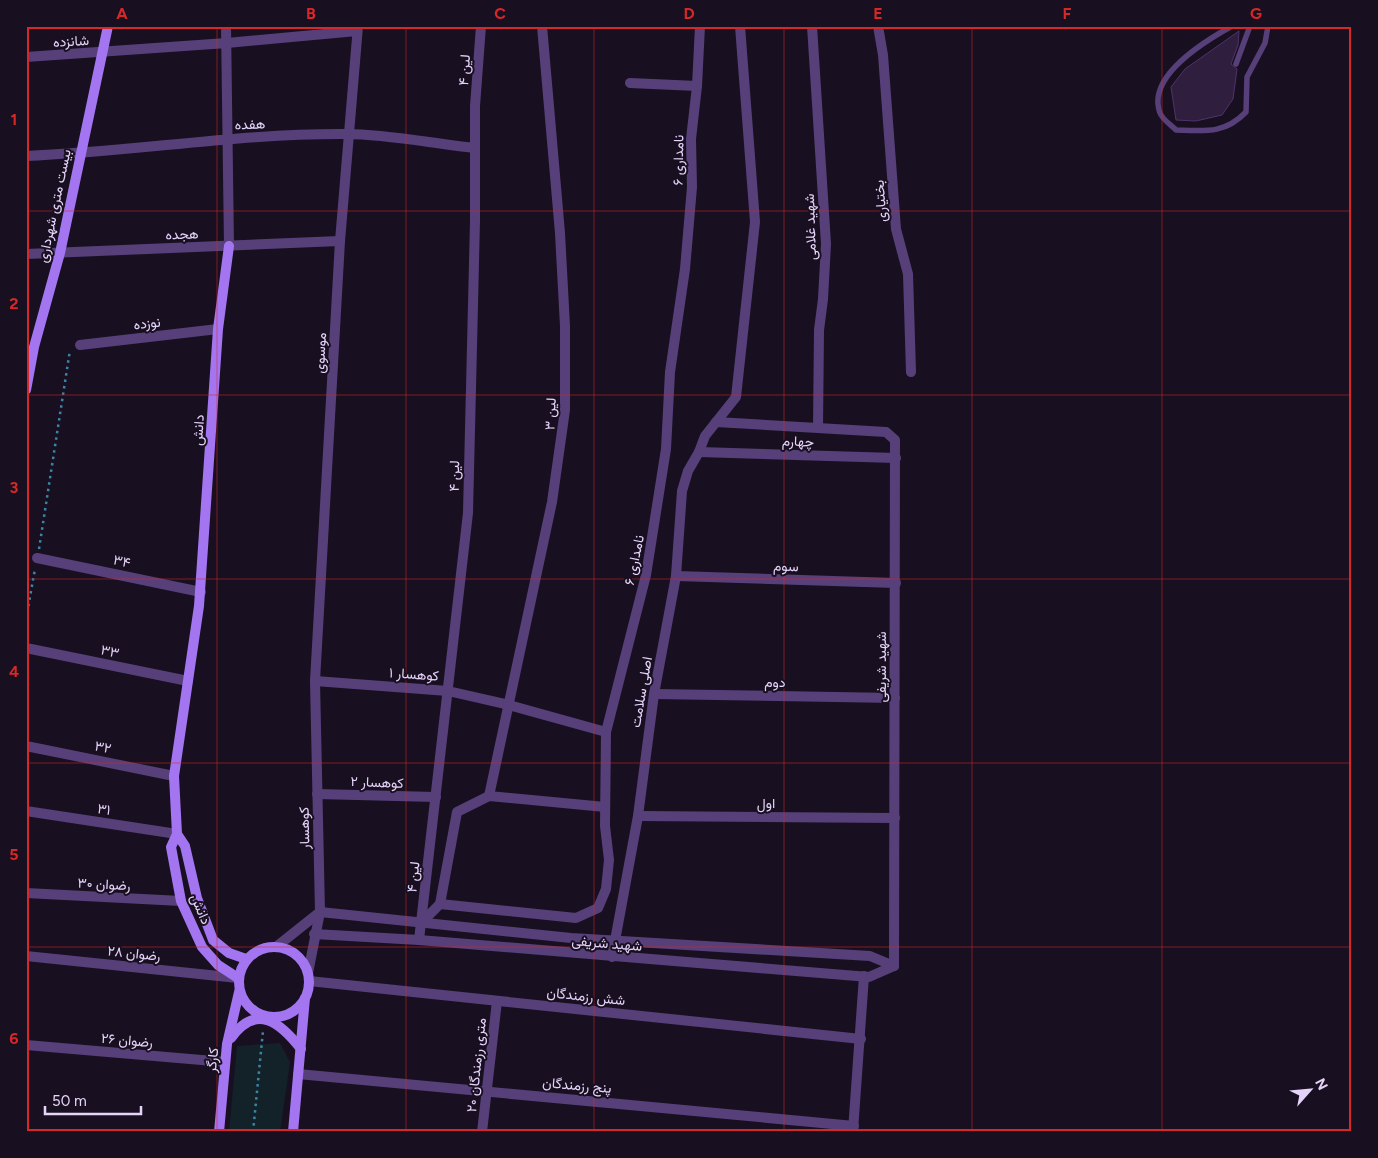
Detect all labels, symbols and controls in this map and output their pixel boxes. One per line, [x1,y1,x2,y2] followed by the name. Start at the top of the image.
[116,4,128,23] text: A
[306,4,316,23] text: B
[494,4,506,23] text: C
[683,4,695,23] text: D
[873,4,883,23] text: E
[1063,4,1072,23] text: F
[1250,4,1262,23] text: G
[52,32,90,51] street label: شانزده
[455,54,474,86] street label: لین ۴
[11,110,17,129] text: 1
[234,115,266,134] street label: هفده
[670,134,687,186] street label: نامداری ۶
[34,148,75,264] street label: بیست متری شهرداری
[871,179,890,223] street label: بختیاری
[801,193,820,261] street label: شهید غلامی
[165,225,199,244] street label: هجده
[9,294,19,313] text: 2
[133,314,161,333] street label: نوزده
[311,332,330,374] street label: موسوی
[541,397,560,431] street label: لین ۳
[189,414,208,446] street label: دانش
[782,432,814,452] street label: چهارم
[446,460,463,492] street label: لین ۴
[10,478,19,497] text: 3
[621,534,648,587] street label: نامداری ۶
[112,551,132,572] street label: ۳۴
[773,558,799,575] street label: سوم
[873,632,890,702] street label: شهید شریفی
[99,641,121,662] street label: ۳۳
[627,655,656,729] street label: اصلی سلامت
[9,662,19,681] text: 4
[388,664,439,685] street label: کوهسار ۱
[764,674,786,691] street label: دوم
[93,738,113,757] street label: ۳۲
[350,773,404,792] street label: کوهسار ۲
[757,795,775,813] street label: اول
[96,800,112,819] street label: ۳۱
[296,807,313,850] street label: کوهسار
[9,845,19,864] text: 5
[403,861,424,893] street label: لین ۴
[77,875,131,894] street label: رضوان ۳۰
[187,891,215,927] street label: دانش
[571,932,643,955] street label: شهید شریفی
[107,942,162,965] street label: رضوان ۲۸
[546,984,626,1009] street label: شش رزمندگان
[463,1017,490,1113] street label: ۲۰ متری رزمندگان
[9,1029,19,1048] text: 6
[100,1030,154,1051] street label: رضوان ۲۶
[203,1047,222,1074] street label: کارگر
[1286,1066,1336,1116] north arrow
[542,1074,612,1099] street label: پنج رزمندگان
[1311,1076,1331,1093] text: N
[45,1083,141,1115] scale bar
[52,1092,87,1110] text: 50 m

